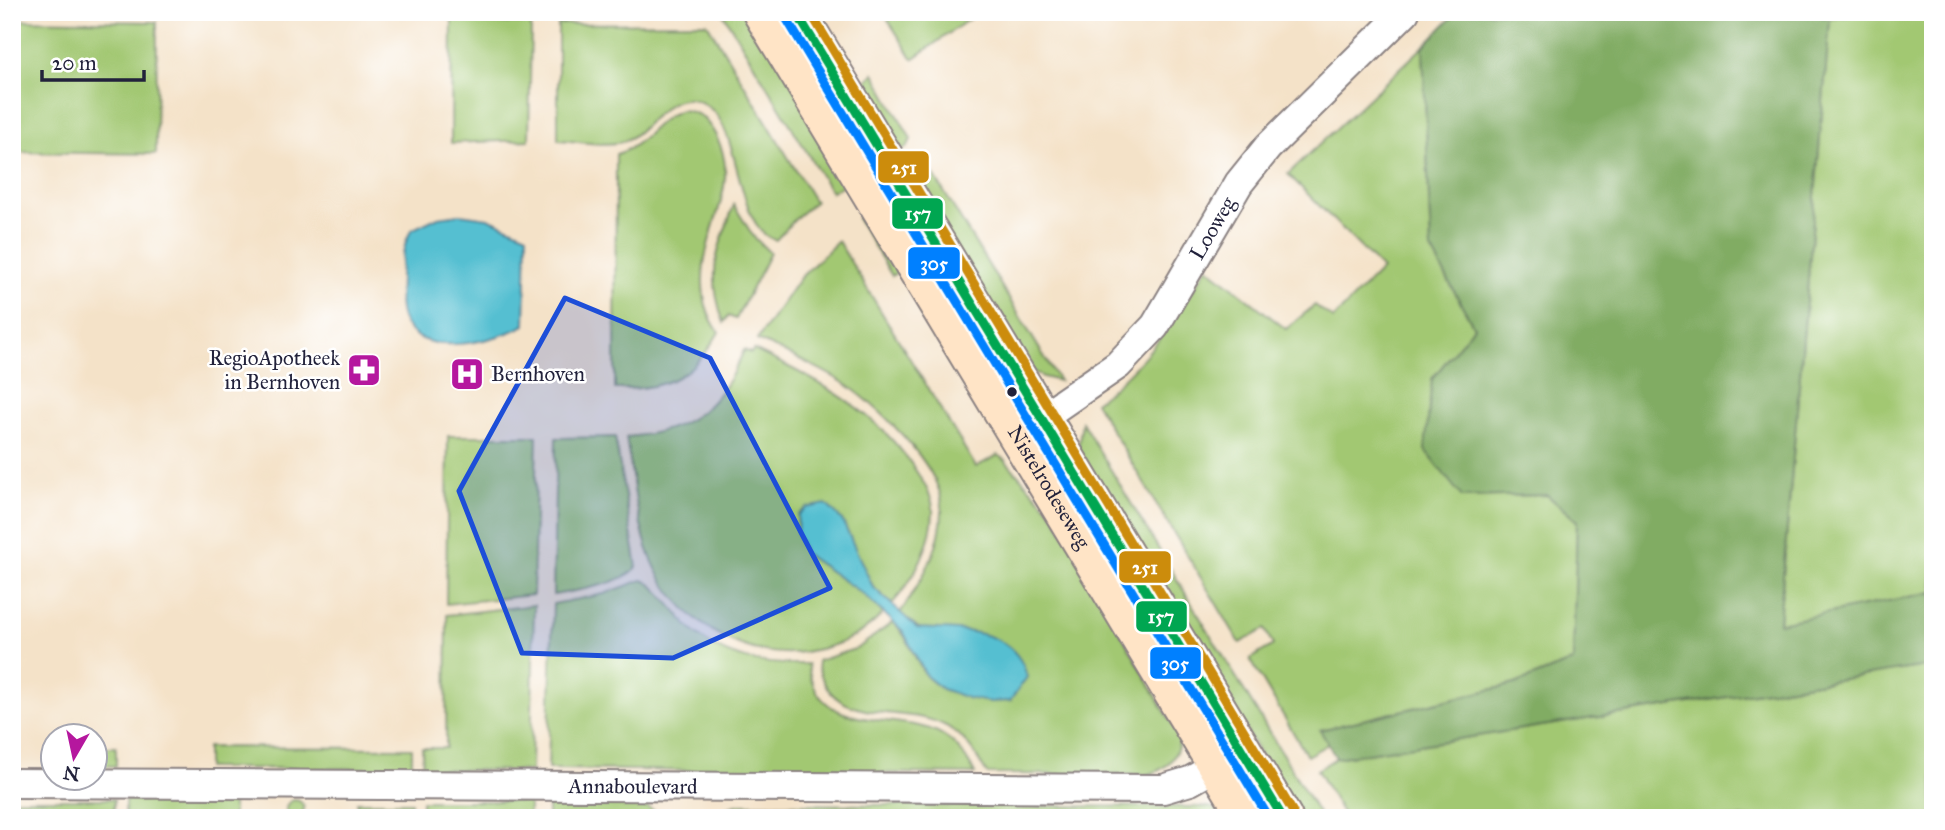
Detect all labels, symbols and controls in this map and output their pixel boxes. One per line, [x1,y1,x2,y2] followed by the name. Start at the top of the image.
[42,38,144,82] scale bar
[52,50,97,76] text: 20 m
[877,150,930,184] line badge: 251
[891,156,917,179] text: 251
[1184,192,1241,265] street label: Looweg
[891,197,944,230] line badge: 157
[905,202,931,225] text: 157
[907,246,961,280] line badge: 305
[920,252,948,276] text: 305
[209,345,340,395] place label: RegioApotheek in Bernhoven
[345,351,383,389] pharmacy icon: RegioApotheek in Bernhoven
[448,355,486,393] hospital icon: Bernhoven
[491,361,585,387] place label: Bernhoven
[1005,385,1019,399] unlabelled marker
[1002,421,1096,554] street label: Nistelrodeseweg
[1118,550,1172,584] line badge: 251
[1132,556,1158,579] text: 251
[1135,600,1188,633] line badge: 157
[1148,605,1174,628] text: 157
[1149,646,1202,680] line badge: 305
[1161,652,1189,676] text: 305
[38,722,108,792] north arrow
[62,761,81,786] text: N
[567,773,698,800] street label: Annaboulevard

